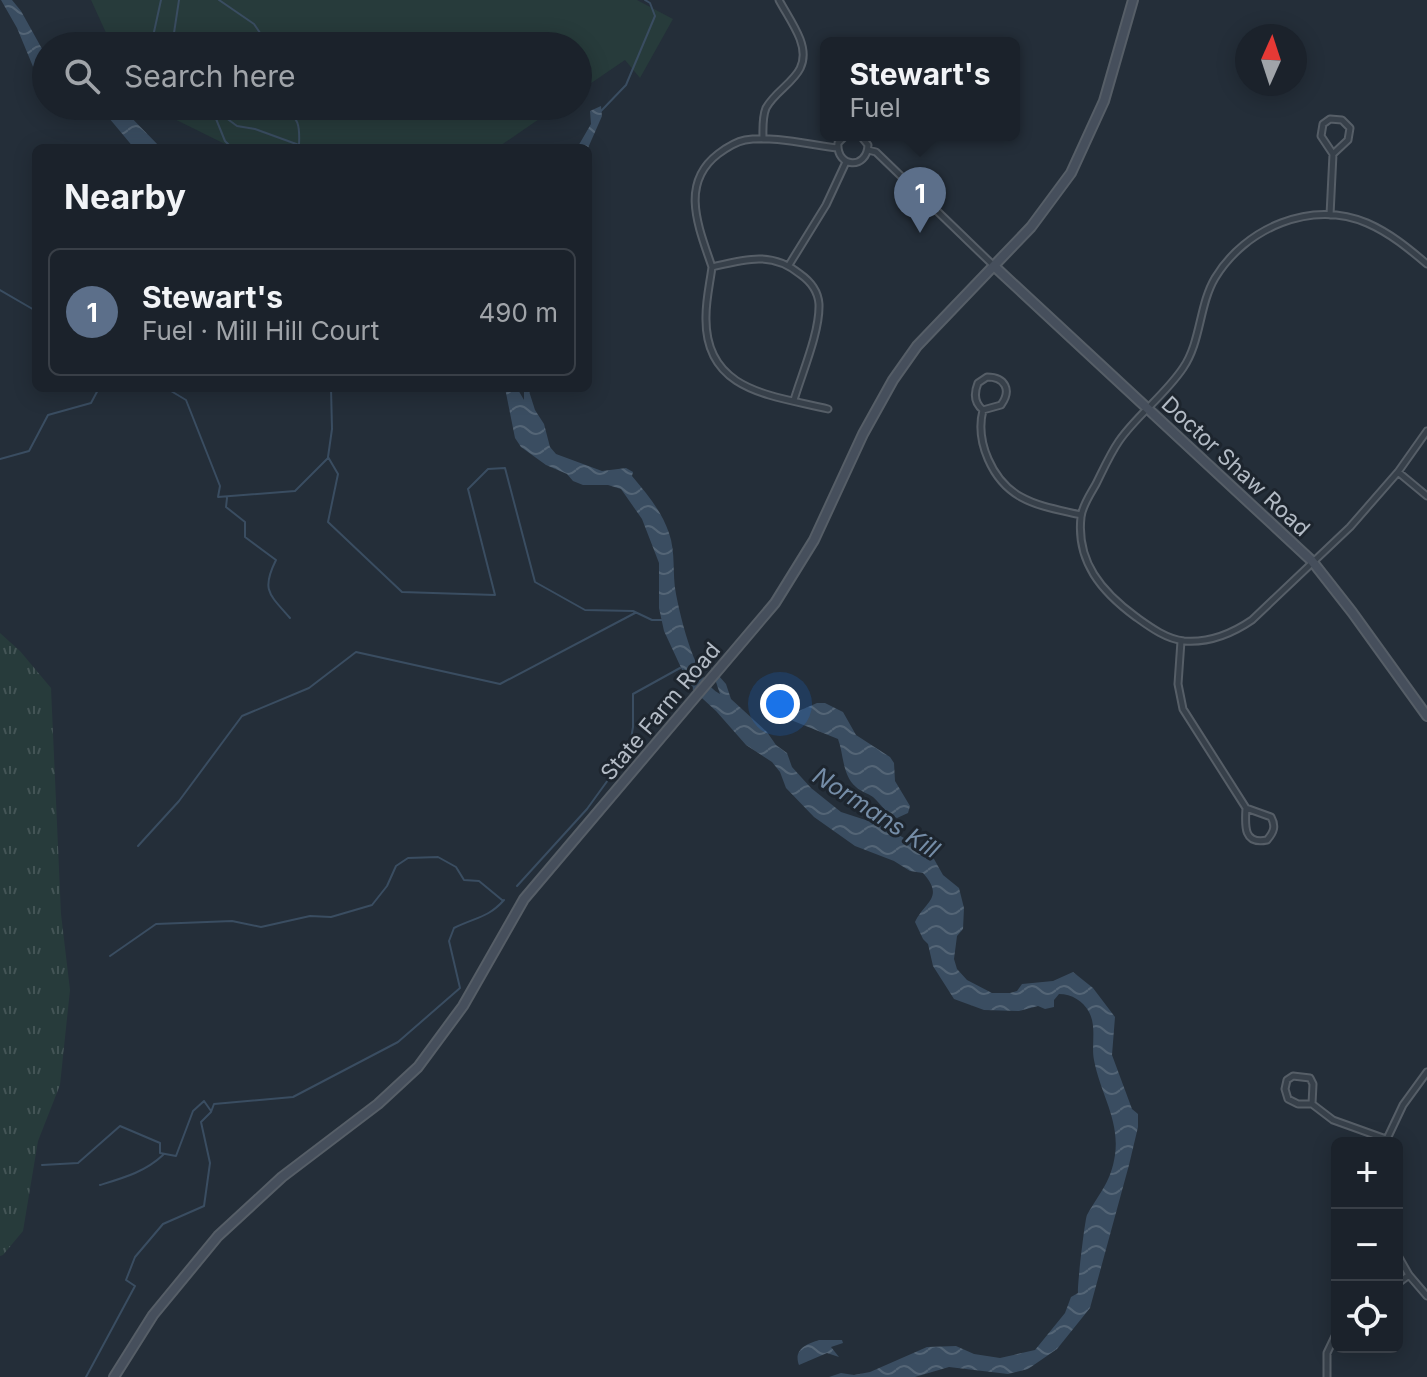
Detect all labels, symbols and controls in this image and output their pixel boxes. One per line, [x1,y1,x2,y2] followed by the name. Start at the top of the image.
[1235,24,1307,96] north arrow
[32,32,592,120] search box
[820,37,1020,141] popup
[60,54,104,98] icon: search
[849,56,991,92] text: Stewart's
[124,58,296,94] text: Search here
[849,92,901,123] text: Fuel
[894,167,946,233] pin: 1
[64,176,186,217] text: Nearby
[142,279,283,315] text: Stewart's
[86,297,98,328] text: 1
[479,297,558,328] text: 490 m
[142,315,379,346] text: Fuel · Mill Hill Court
[1157,391,1315,541] street label: Doctor Shaw Road
[595,637,725,785] street label: State Farm Road
[760,684,800,724] your location
[807,761,945,864] water label: Normans Kill
[1331,1137,1403,1353] map controls
[1331,1137,1403,1209] button: +
[1331,1209,1403,1281] button: −
[1331,1281,1403,1353] button: locate

